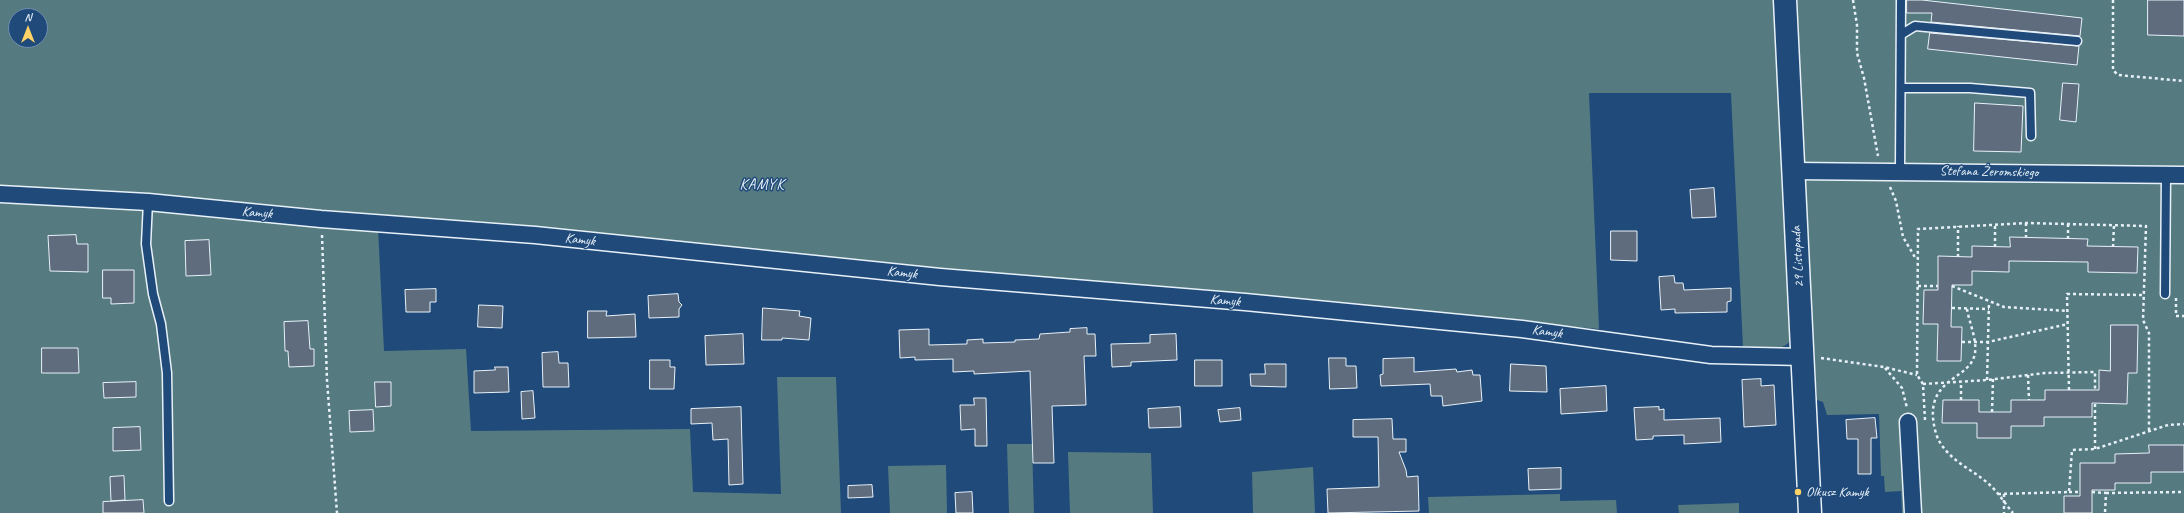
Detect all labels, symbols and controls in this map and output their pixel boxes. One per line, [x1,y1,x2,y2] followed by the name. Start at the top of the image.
[8,8,48,48] north arrow
[25,10,31,24] text: N
[1939,163,2039,181] street label: Stefana Żeromskiego
[739,176,785,194] district label: KAMYK
[241,203,273,223] street label: Kamyk
[1788,226,1808,288] street label: 29 Listopada
[564,230,596,250] street label: Kamyk
[886,263,918,283] street label: Kamyk
[1209,291,1241,311] street label: Kamyk
[1531,322,1563,342] street label: Kamyk
[1806,484,1869,500] place label: Olkusz Kamyk
[1793,487,1803,497] marker: Olkusz Kamyk

